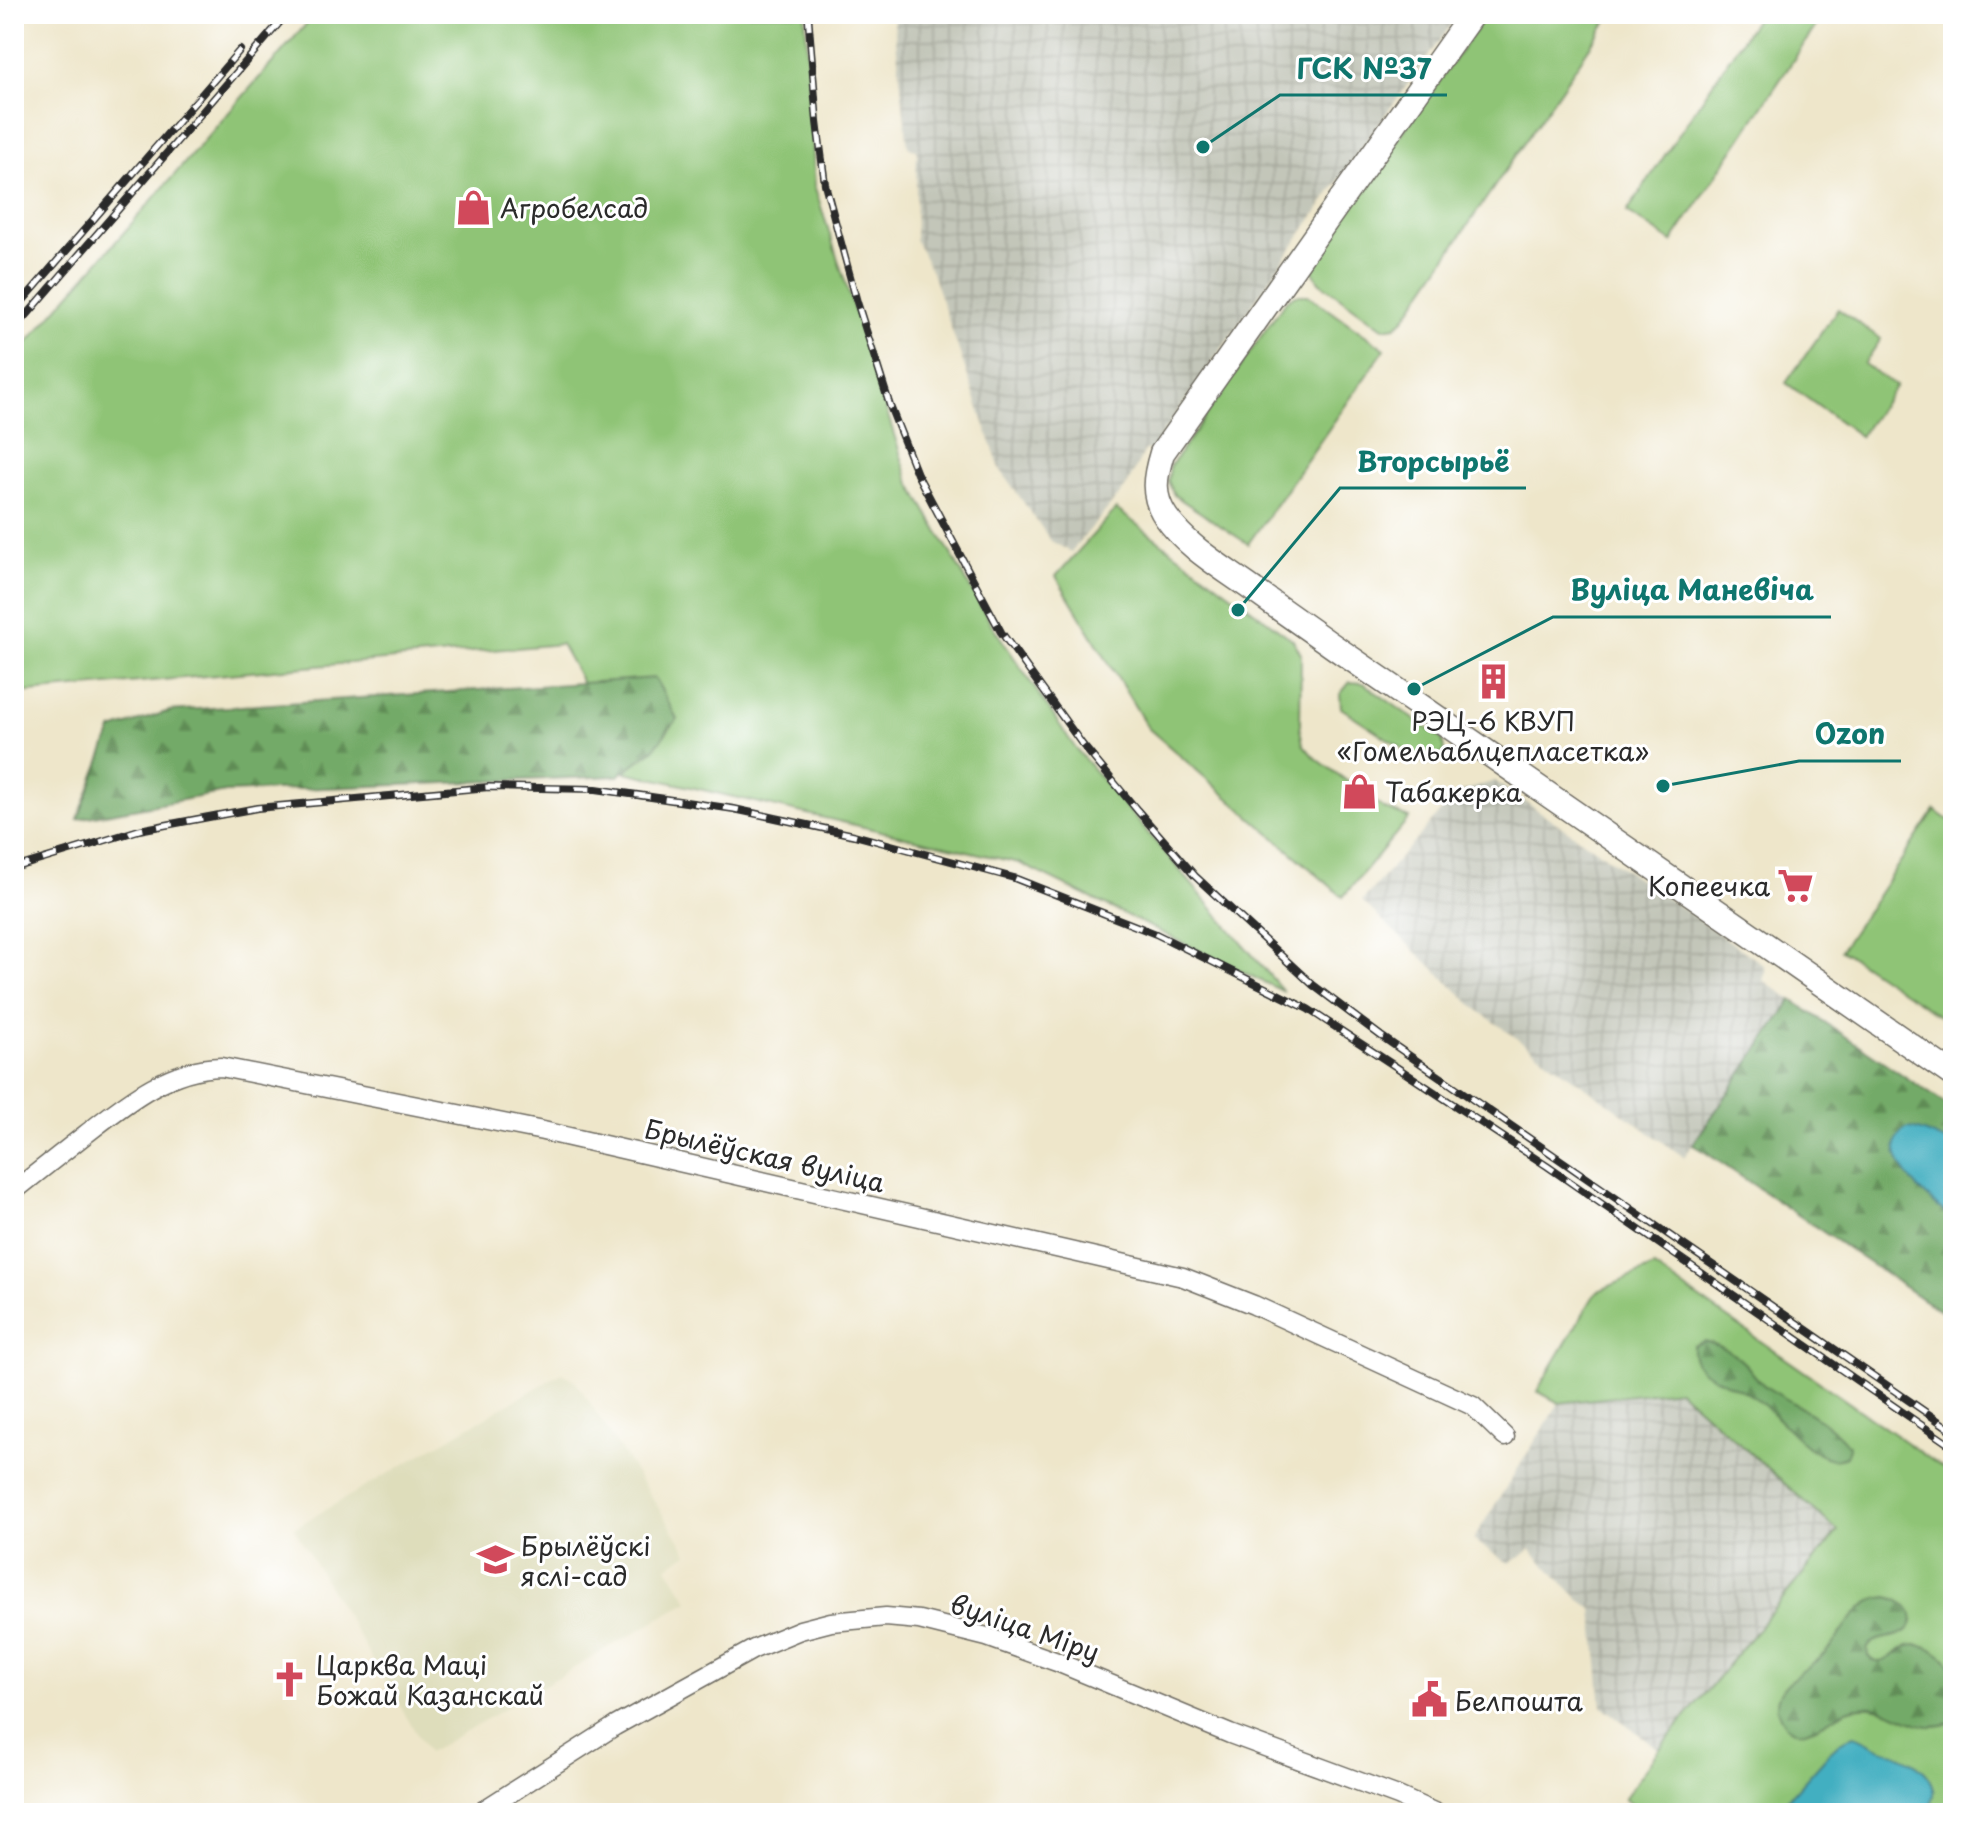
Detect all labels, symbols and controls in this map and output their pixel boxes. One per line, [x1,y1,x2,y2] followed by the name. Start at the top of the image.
[1280,43,1447,95] callout: ГСК №37
[1297,46,1432,89] text: ГСК №37
[455,188,493,226] shop icon: Агробелсад
[500,188,648,227] place label: Агробелсад
[1340,436,1526,488] callout: Вторсырьё
[1356,439,1510,482] text: Вторсырьё
[1553,565,1831,617] callout: Вуліца Маневіча
[1570,567,1814,610] text: Вуліца Маневіча
[1474,662,1512,700] building icon: РЭЦ-6 КВУП «Гомельаблцепласетка»
[1337,701,1649,770] place label: РЭЦ-6 КВУП «Гомельаблцепласетка»
[1799,709,1901,761] callout: Ozon
[1815,711,1885,754] text: Ozon
[1340,772,1378,810] shop icon: Табакерка
[1385,772,1523,811] place label: Табакерка
[1648,866,1771,905] place label: Копеечка
[1777,866,1815,904] supermarket icon: Копеечка
[641,1108,889,1202] street label: Брылёўская вуліца
[521,1526,651,1595] place label: Брылёўскі яслі-сад
[476,1541,514,1579] school or university icon: Брылёўскі яслі-сад
[945,1583,1105,1671] street label: вуліца Міру
[316,1645,544,1714] place label: Царква Маці Божай Казанскай
[271,1660,309,1698] church icon: Царква Маці Божай Казанскай
[1410,1681,1448,1719] public building icon: Белпошта
[1455,1681,1584,1720] place label: Белпошта

